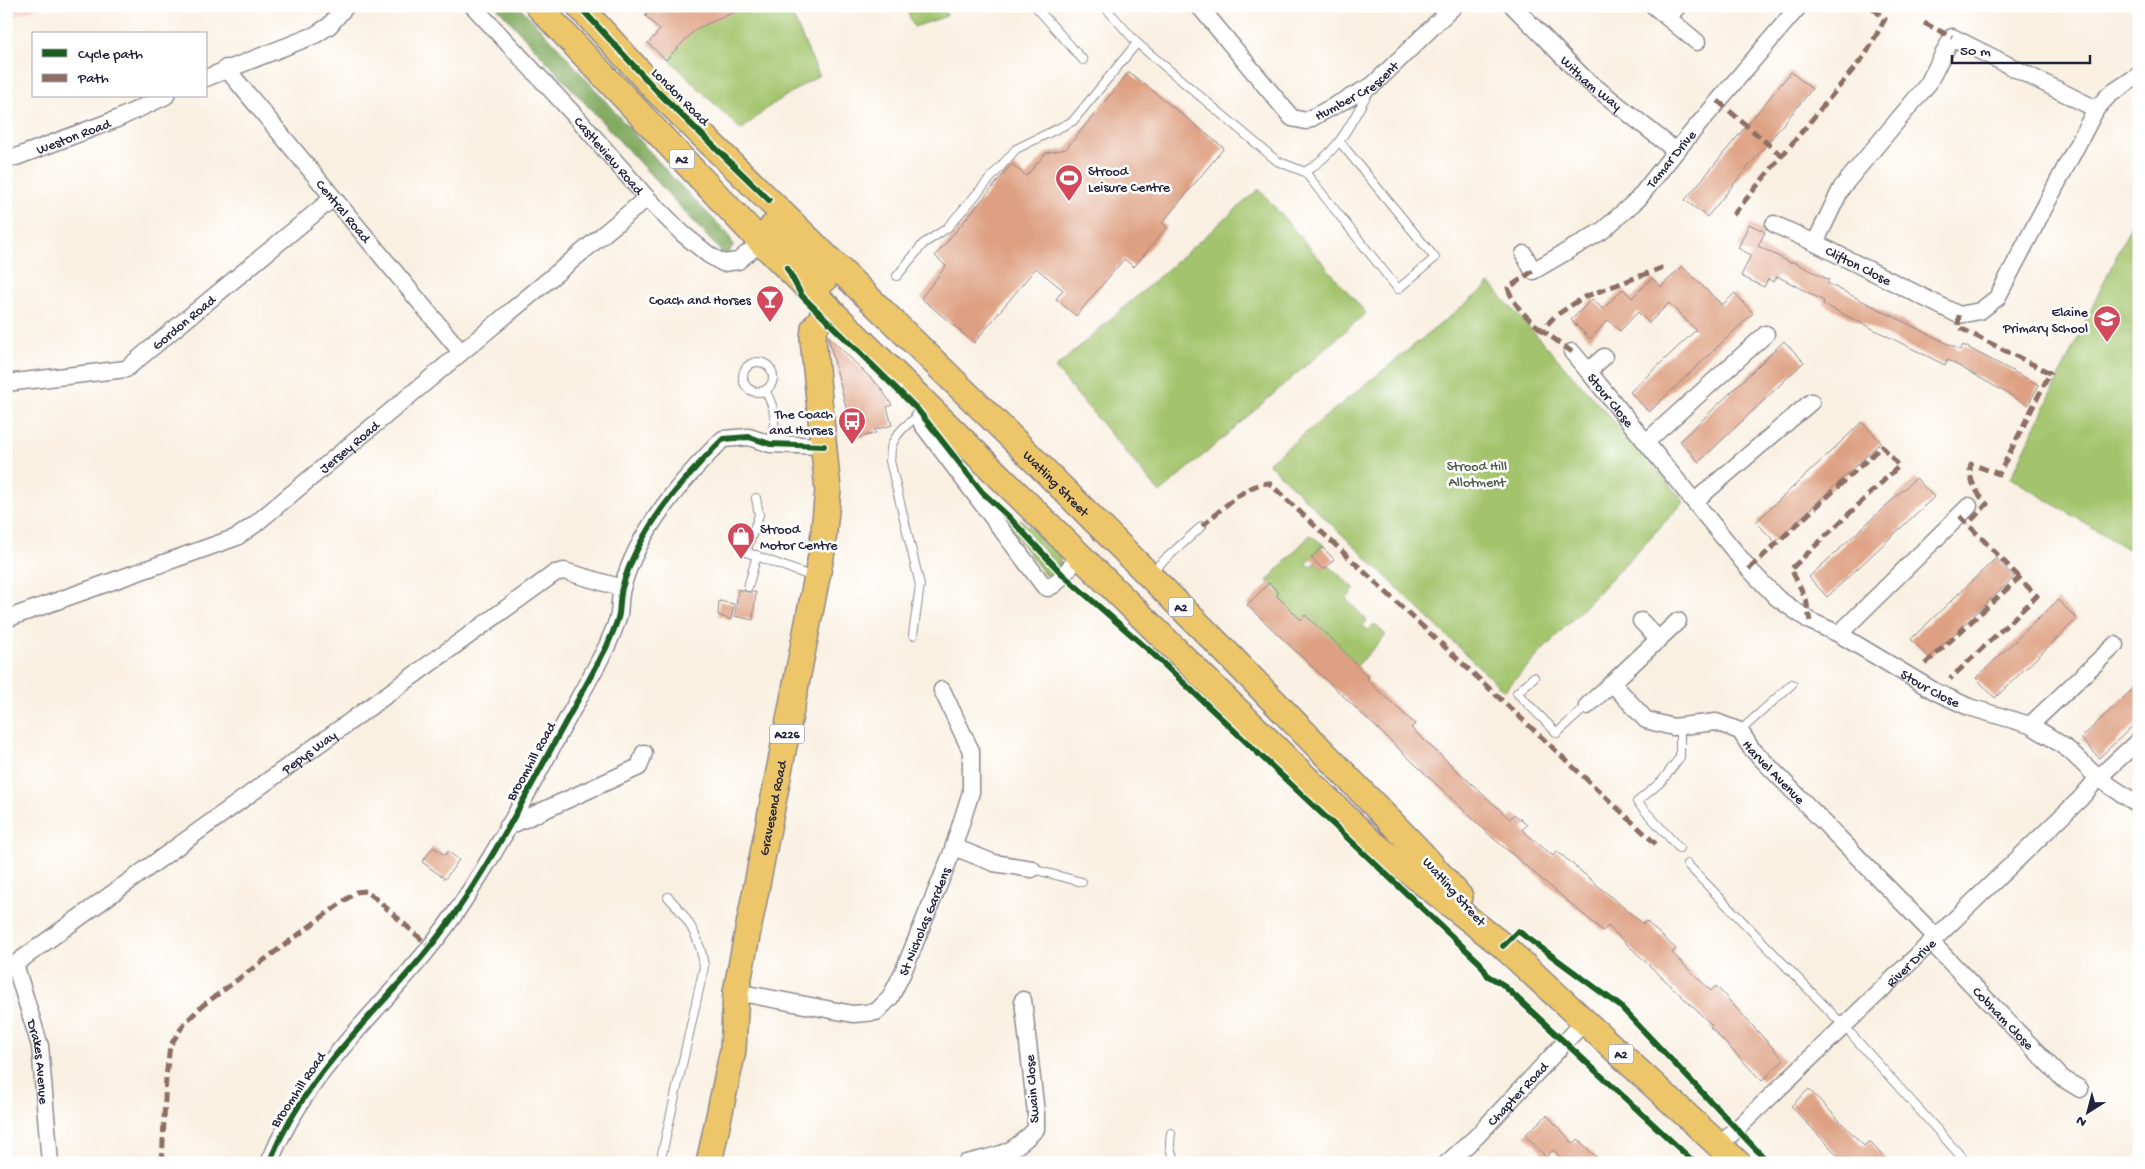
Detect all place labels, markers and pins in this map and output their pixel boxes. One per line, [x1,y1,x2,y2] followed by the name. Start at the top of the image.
[1054,163,1084,202] sports icon: Strood Leisure Centre
[1088,164,1171,197] place label: Strood Leisure Centre
[755,284,785,323] bar icon: Coach and Horses
[649,293,752,310] place label: Coach and Horses
[2092,304,2122,343] school or university icon: Elaine Primary School
[2002,305,2089,338] place label: Elaine Primary School
[837,406,867,445] bus stop icon: The Coach and Horses
[769,407,834,440] place label: The Coach and Horses
[726,521,756,560] shop icon: Strood Motor Centre
[760,522,838,555] place label: Strood Motor Centre

